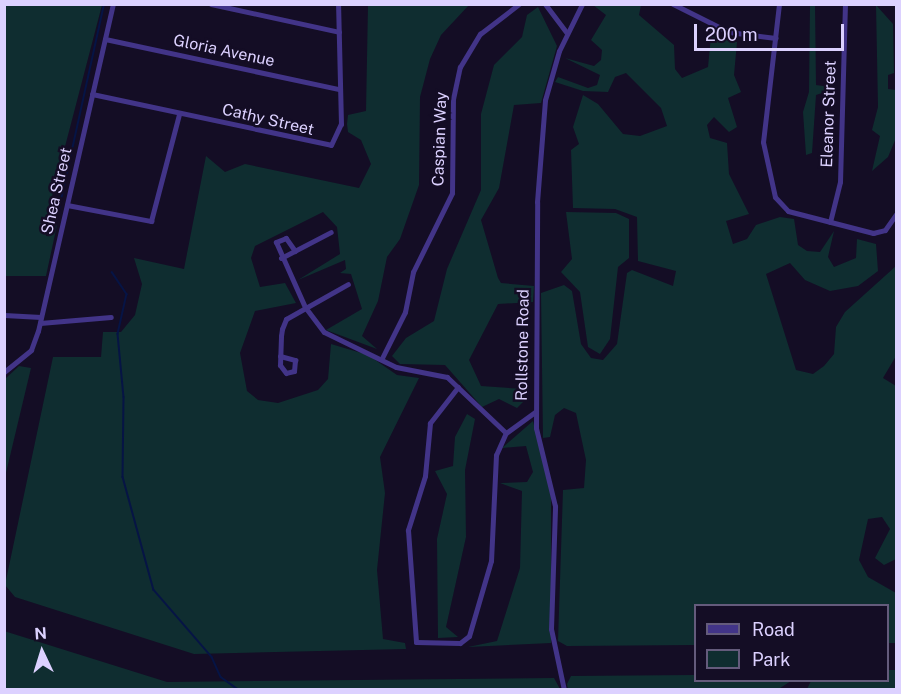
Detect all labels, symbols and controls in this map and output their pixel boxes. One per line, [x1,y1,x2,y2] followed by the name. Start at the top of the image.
[697,12,847,50] scale bar
[705,24,758,45] text: 200 m
[172,31,276,71] street label: Gloria Avenue
[818,60,840,168] street label: Eleanor Street
[429,91,451,187] street label: Caspian Way
[220,100,316,140] street label: Cathy Street
[38,146,76,236] street label: Shea Street
[512,289,534,401] street label: Rollstone Road
[694,604,889,682] legend
[752,619,795,640] text: Road
[12,622,72,682] north arrow
[34,624,48,643] text: N
[752,649,790,670] text: Park

